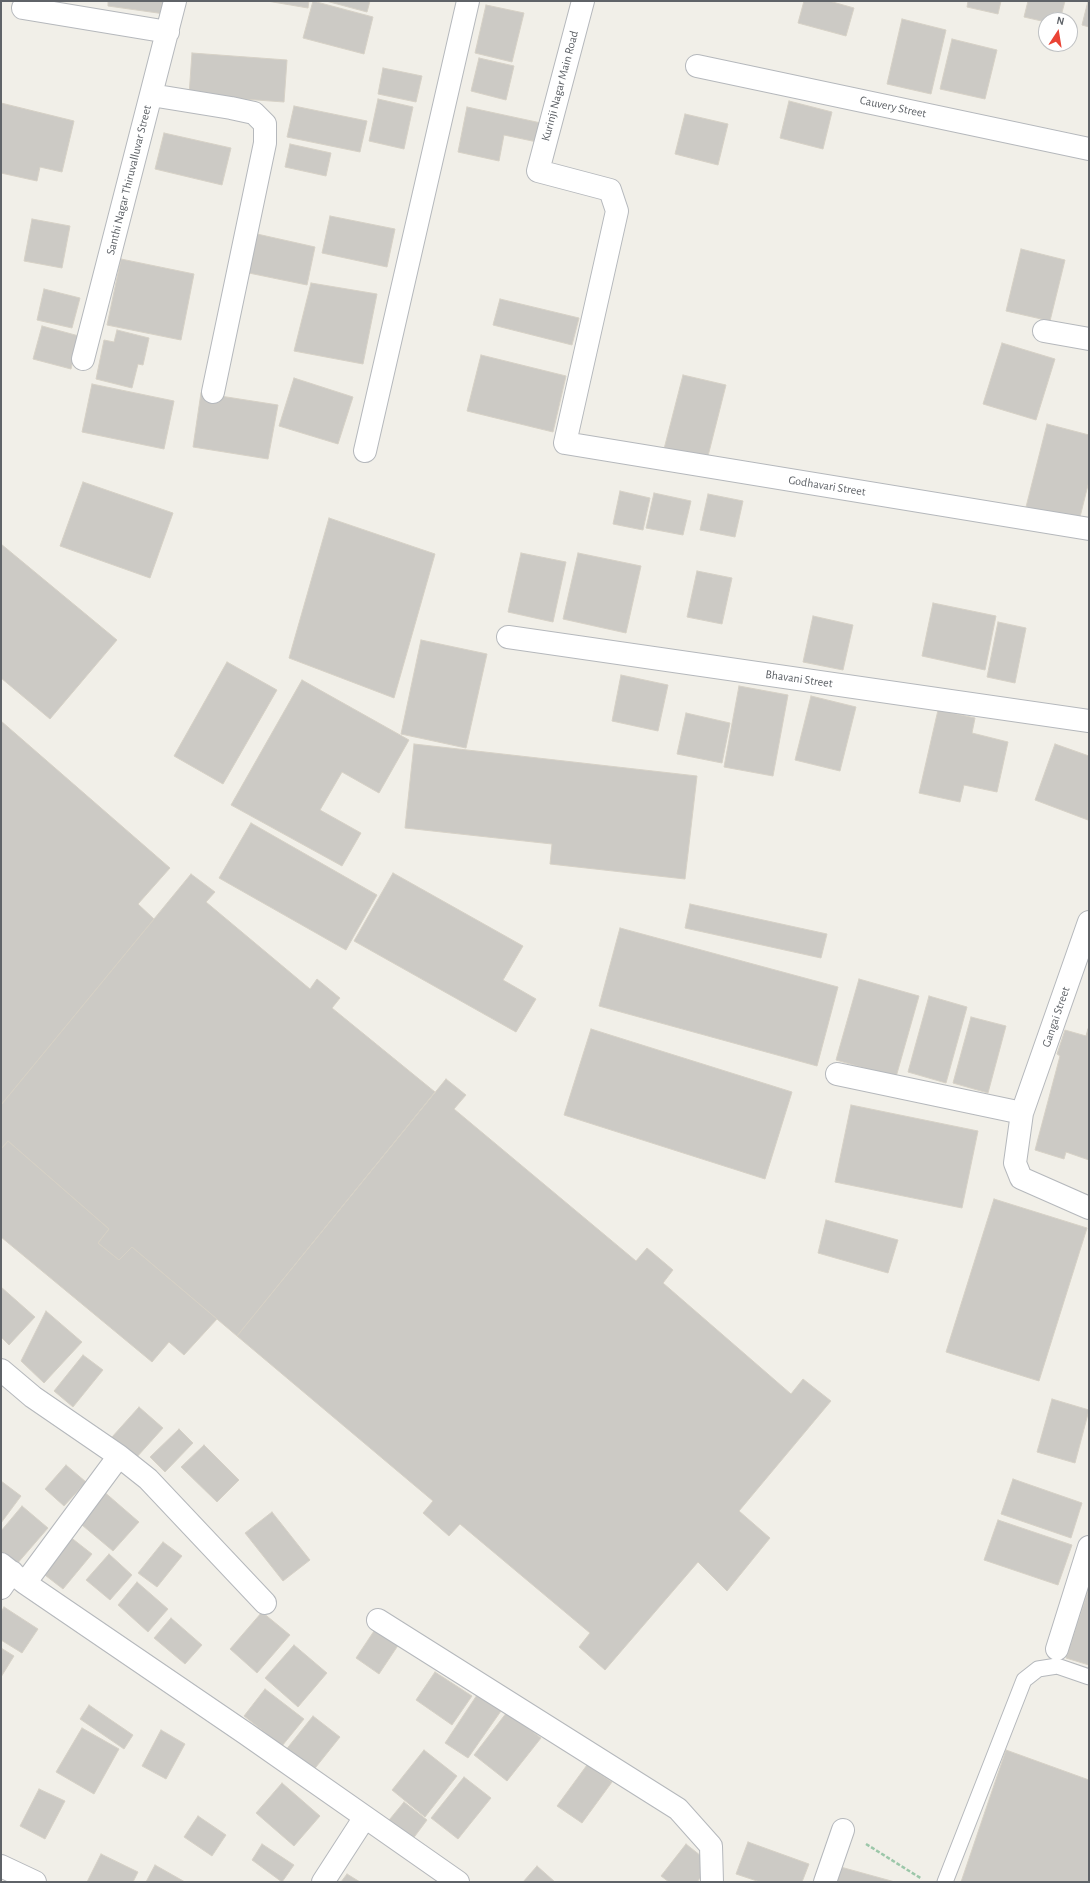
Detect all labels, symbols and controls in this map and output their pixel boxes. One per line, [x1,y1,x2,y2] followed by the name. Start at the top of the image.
[1038,12,1078,52] north arrow
[1056,15,1065,27] text: N
[538,29,582,143] street label: Kurinji Nagar Main Road
[858,93,928,121] street label: Cauvery Street
[103,104,155,256] street label: Santhi Nagar Thiruvalluvar Street
[787,473,867,499] street label: Godhavari Street
[764,667,834,691] street label: Bhavani Street
[1039,985,1073,1049] street label: Gangai Street

